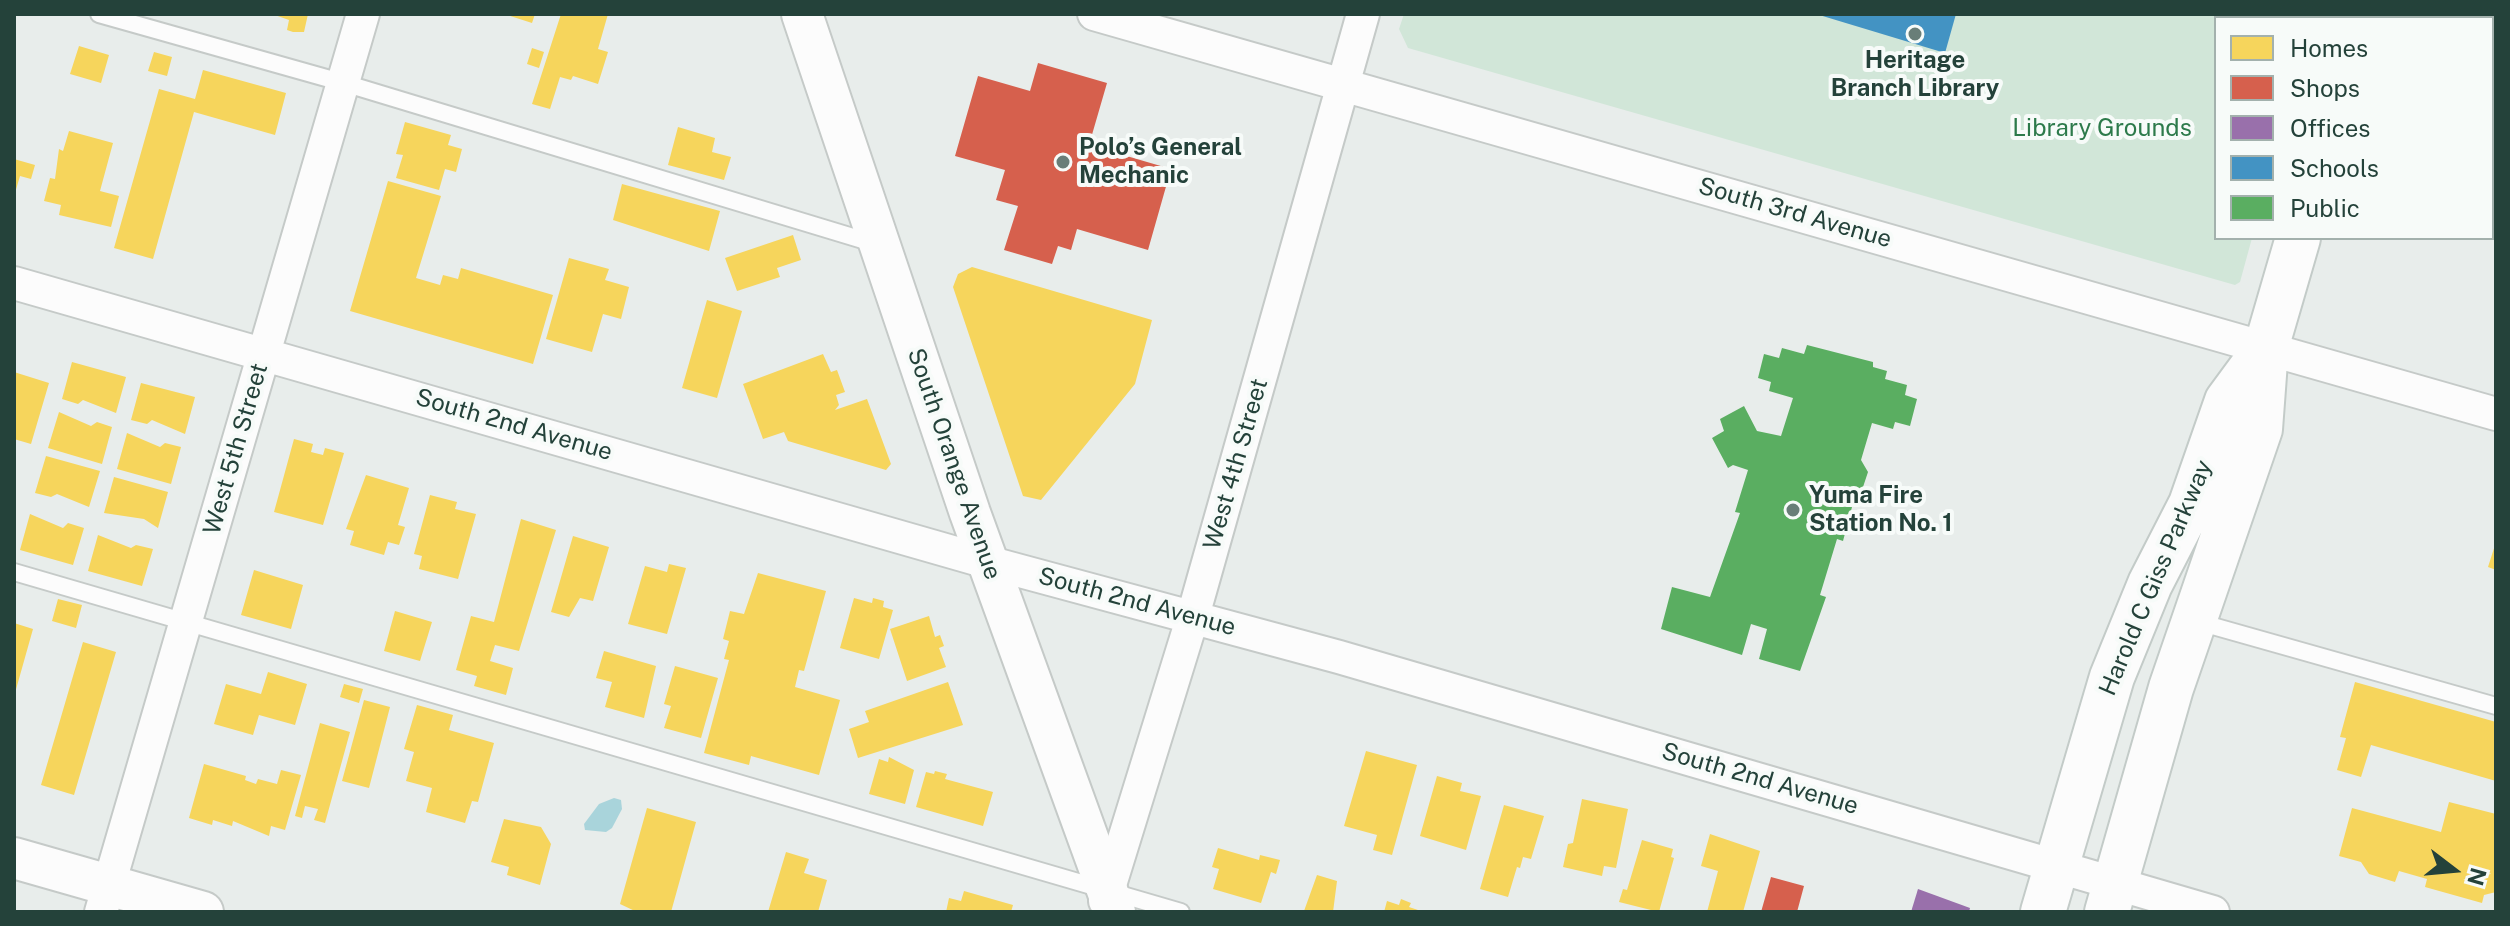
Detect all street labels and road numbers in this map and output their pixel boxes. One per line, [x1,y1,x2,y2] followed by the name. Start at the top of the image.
[1695,172,1895,254] street label: South 3rd Avenue
[901,345,1007,583] street label: South Orange Avenue
[198,360,274,538] street label: West 5th Street
[1198,375,1274,553] street label: West 4th Street
[412,383,616,467] street label: South 2nd Avenue
[2093,456,2219,700] street label: Harold C Giss Parkway
[1035,562,1239,642] street label: South 2nd Avenue
[1658,737,1862,821] street label: South 2nd Avenue

